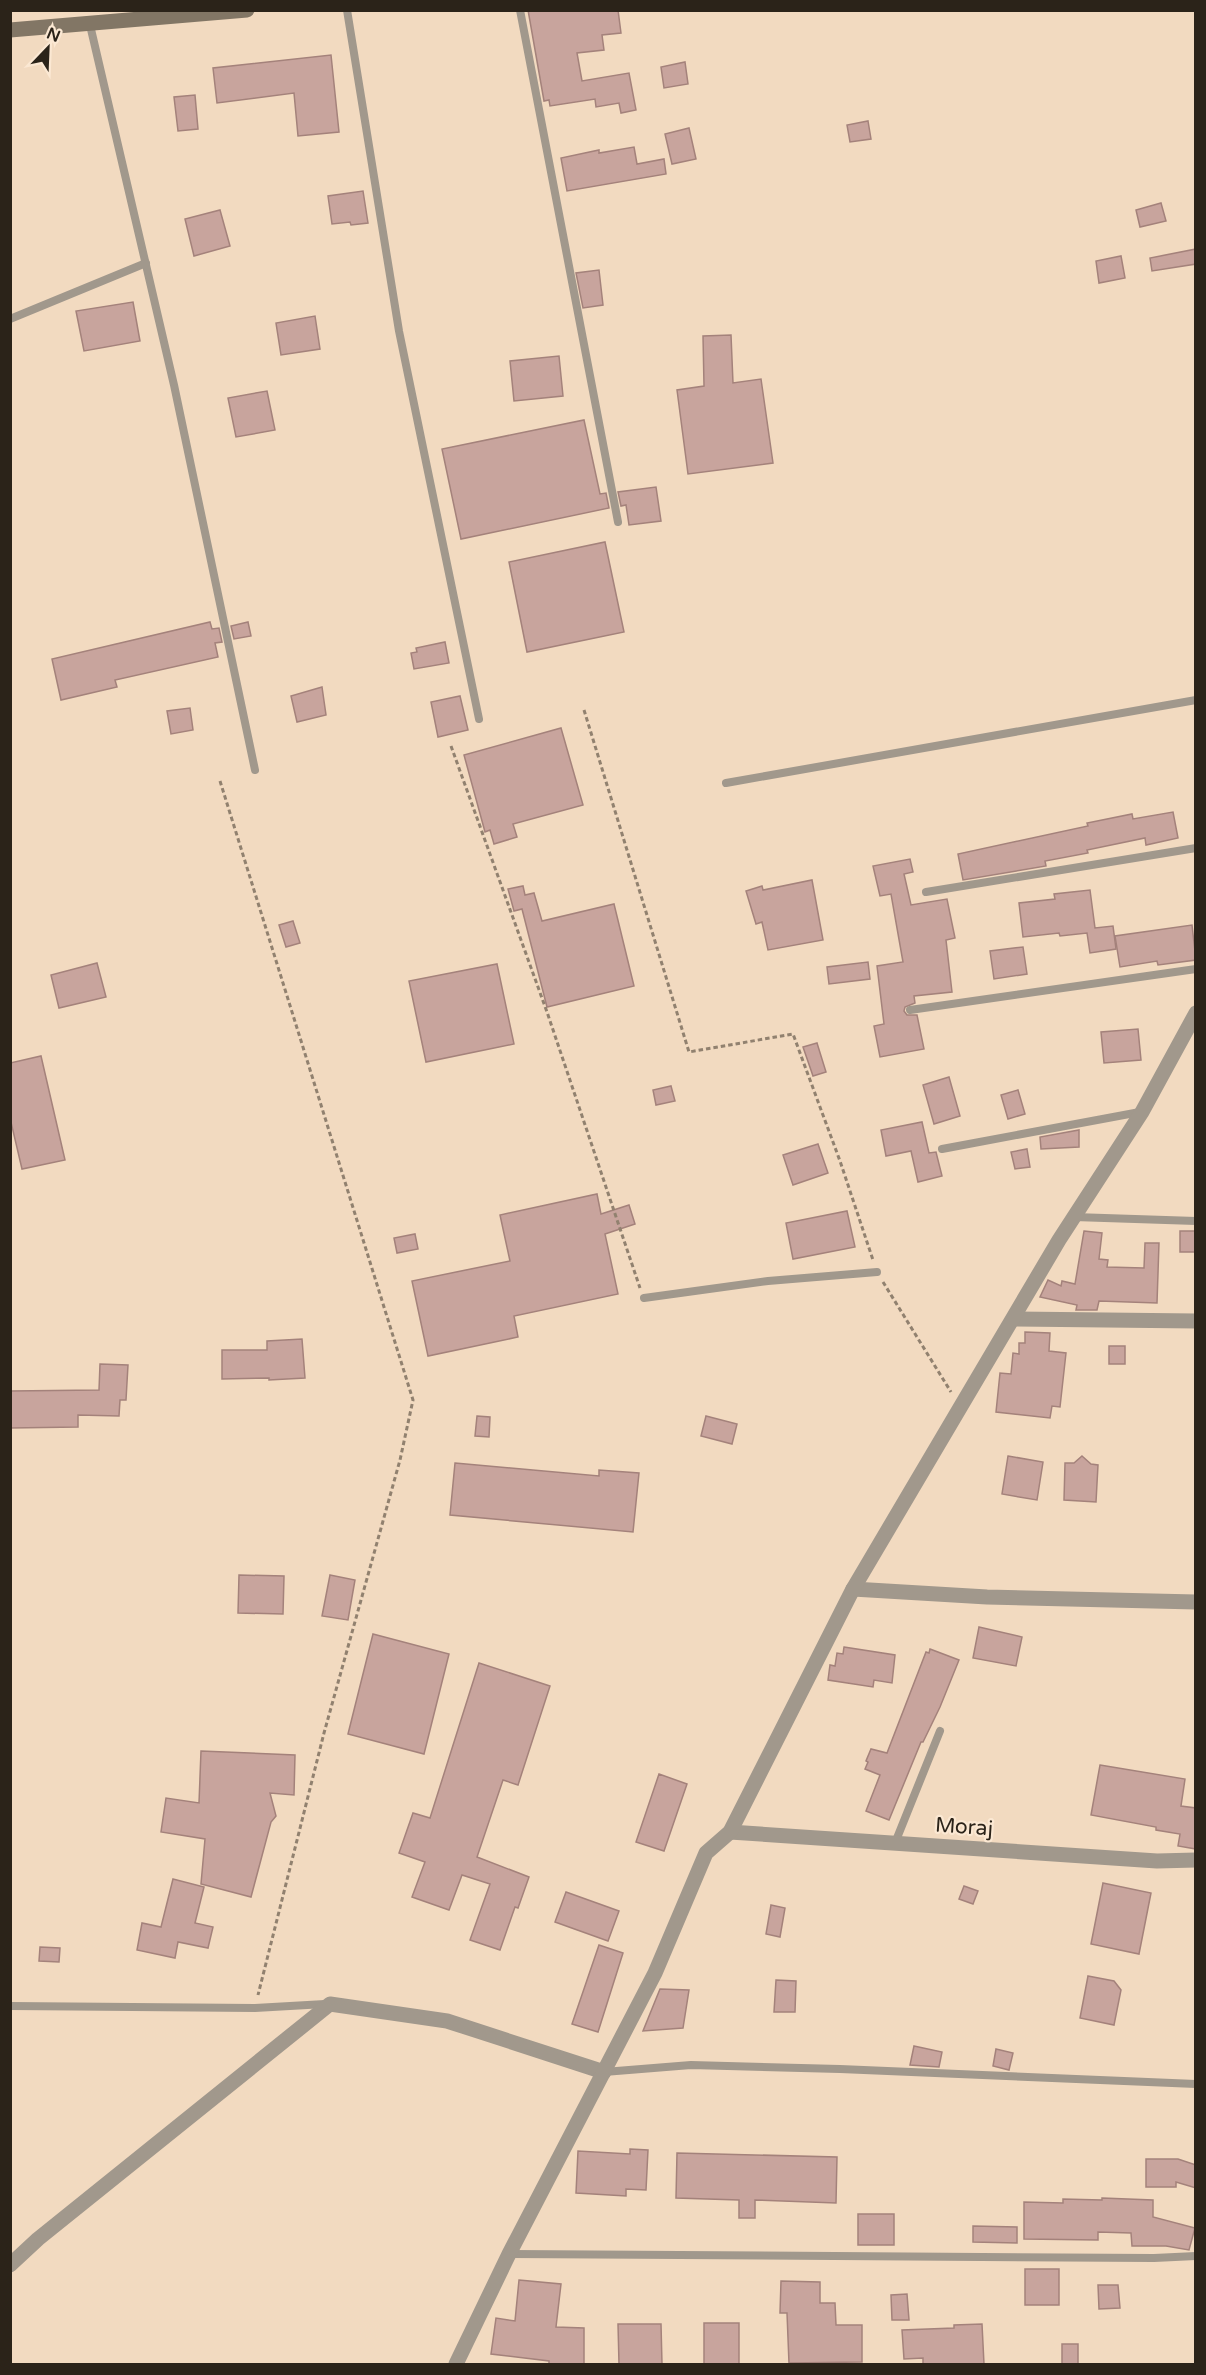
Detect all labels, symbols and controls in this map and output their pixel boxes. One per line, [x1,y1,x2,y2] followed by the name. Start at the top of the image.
[18,18,78,78] north arrow
[44,23,63,47] text: N
[934,1813,994,1841] street label: Moraj

